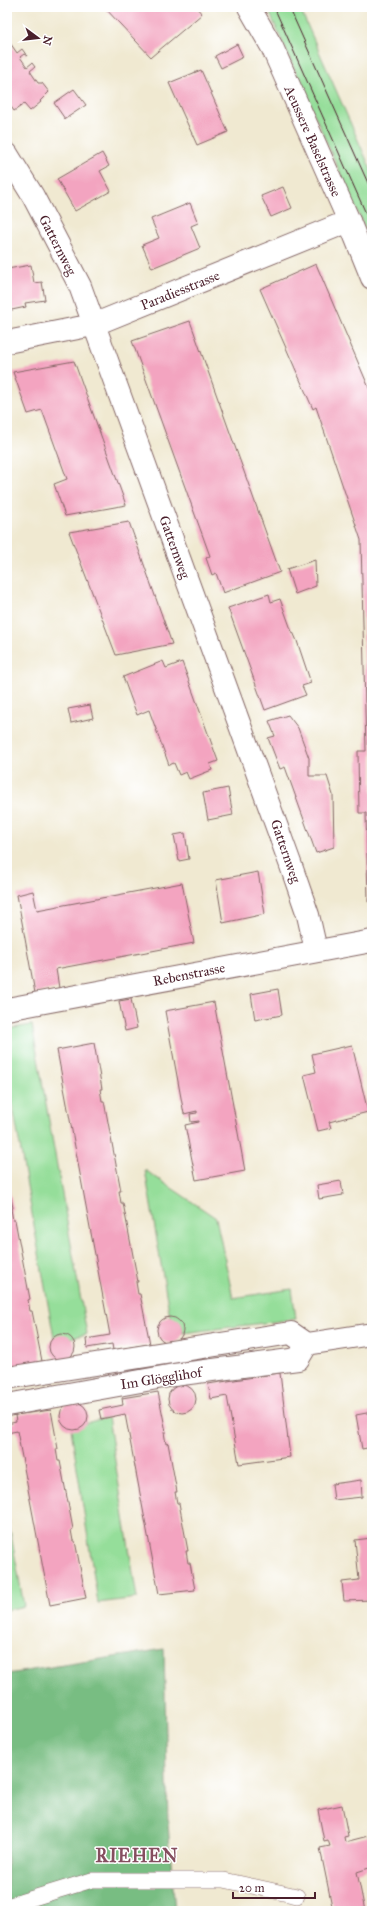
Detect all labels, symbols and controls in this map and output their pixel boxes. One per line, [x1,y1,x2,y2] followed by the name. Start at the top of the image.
[18,18,58,58] north arrow
[40,34,55,47] text: N
[280,82,345,200] street label: Aeussere Baselstrasse
[35,212,80,279] street label: Gatternweg
[138,267,222,314] street label: Paradiesstrasse
[155,513,194,582] street label: Gatternweg
[267,817,304,886] street label: Gatternweg
[152,959,227,990] street label: Rebenstrasse
[119,1363,205,1393] street label: Im Glögglihof
[95,1845,179,1867] district label: RIEHEN
[233,1874,315,1900] scale bar
[239,1881,265,1895] text: 20 m

